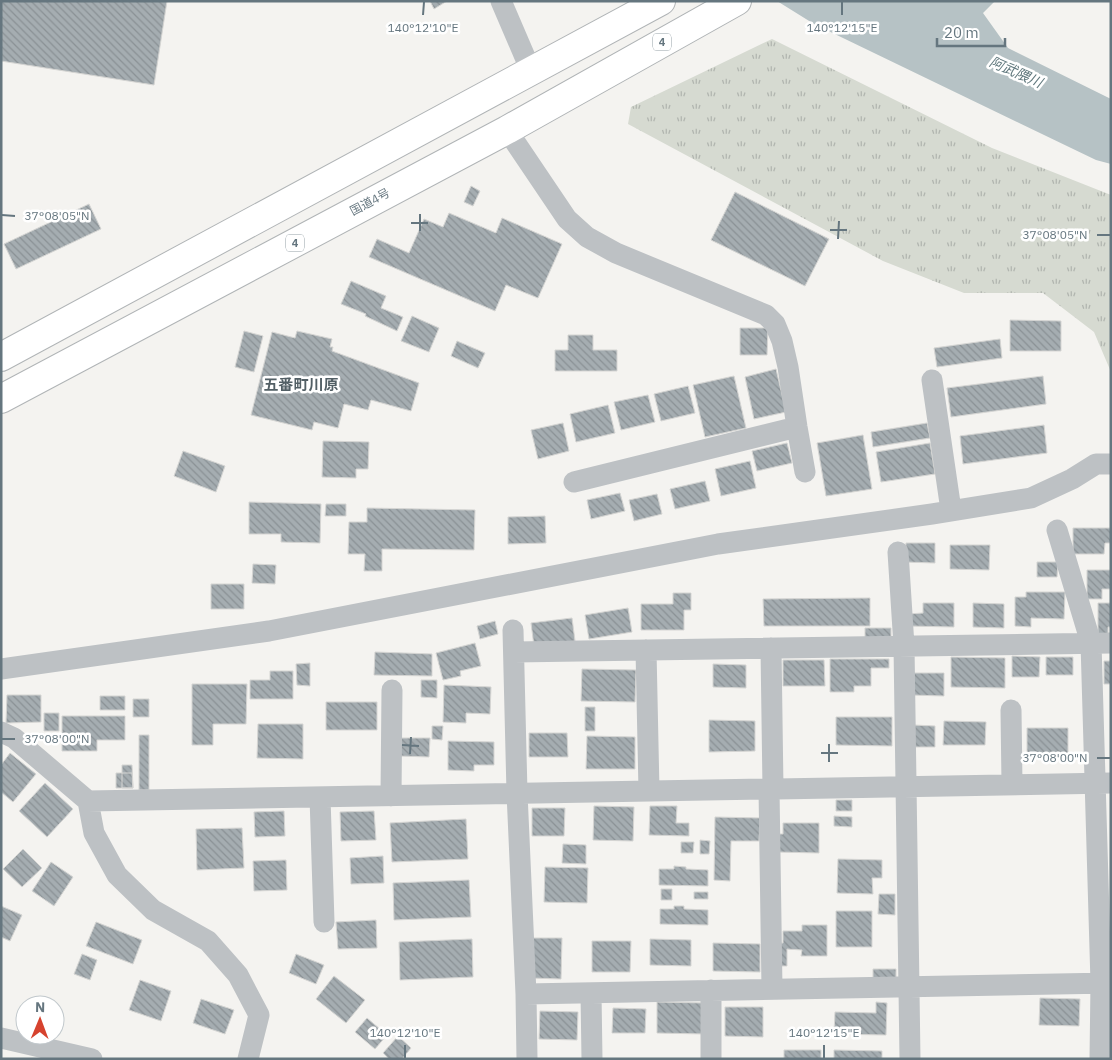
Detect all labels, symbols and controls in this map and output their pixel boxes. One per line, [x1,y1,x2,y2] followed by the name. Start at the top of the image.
[937,15,1004,47] scale bar
[388,20,458,35] text: 140°12'10"E
[807,20,877,35] text: 140°12'15"E
[944,23,979,42] text: 20 m
[653,34,671,51] road number: 4
[987,52,1047,92] water label: 阿武隈川
[347,185,392,218] street label: 国道4号
[24,208,90,223] text: 37°08'05"N
[1022,227,1088,242] text: 37°08'05"N
[286,234,304,252] road number: 4
[263,375,339,394] district label: 五番町川原
[24,731,90,746] text: 37°08'00"N
[1022,750,1088,765] text: 37°08'00"N
[15,995,65,1045] north arrow
[35,998,45,1016] text: N
[370,1025,440,1040] text: 140°12'10"E
[789,1025,859,1040] text: 140°12'15"E

